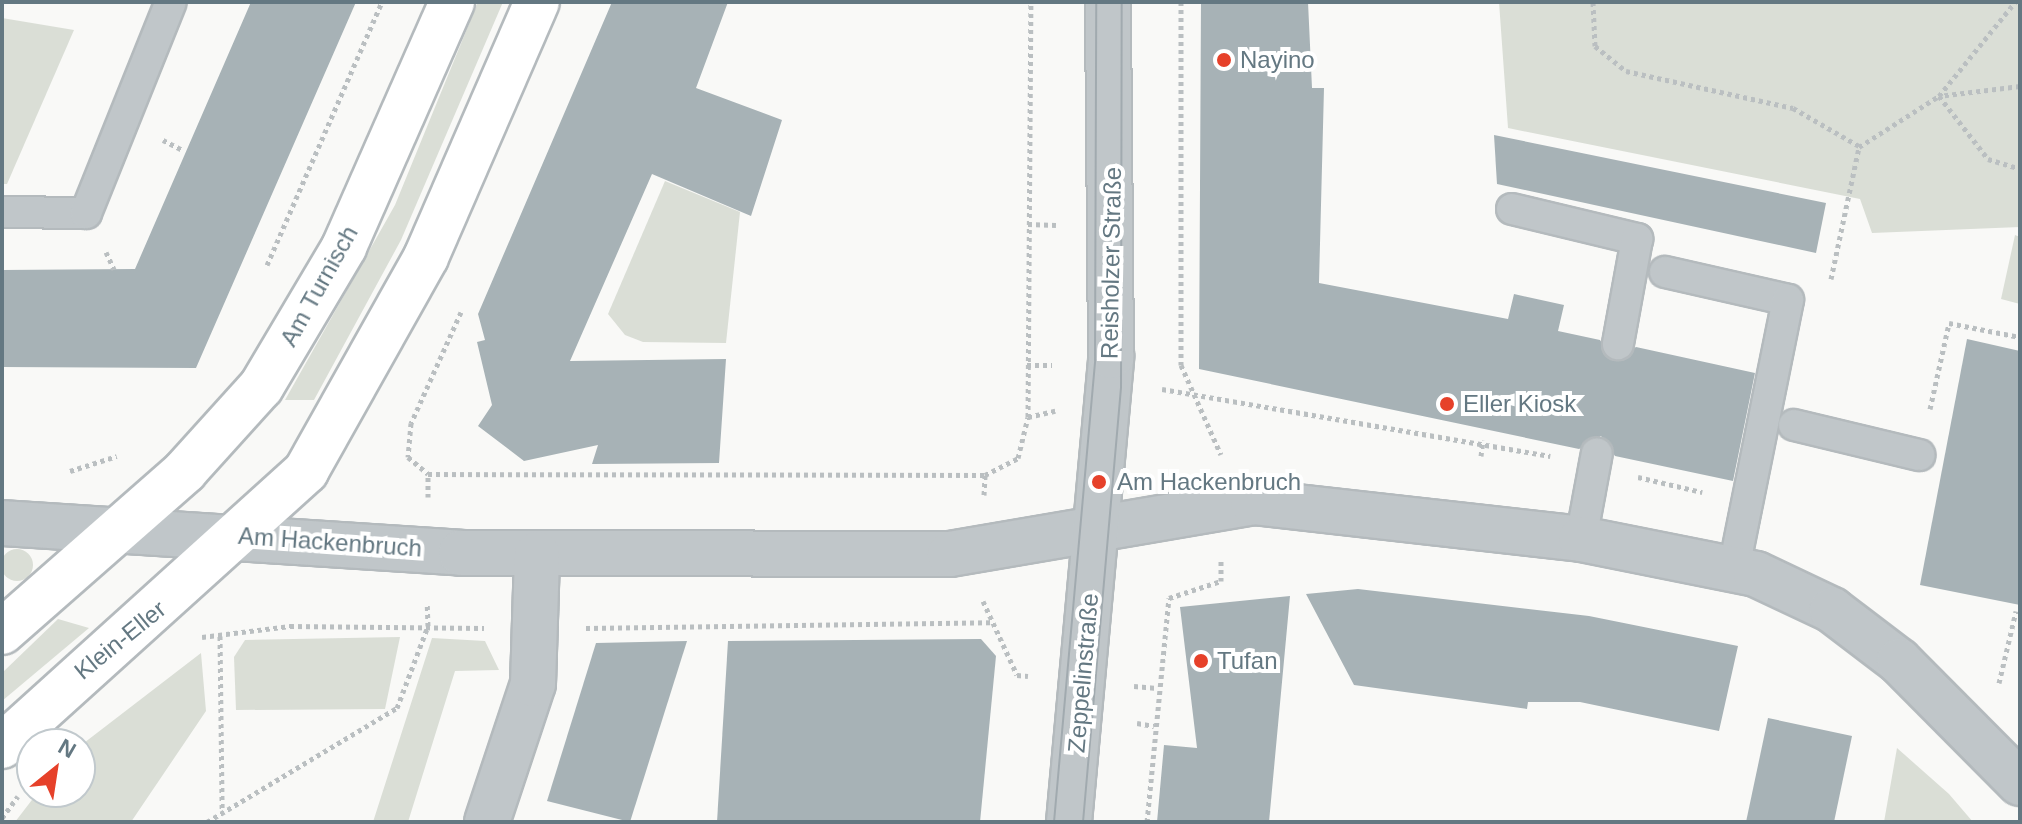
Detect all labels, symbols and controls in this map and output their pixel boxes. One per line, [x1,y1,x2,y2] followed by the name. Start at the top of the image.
[1240,46,1315,74] place label: Nayino
[1215,51,1233,69] marker: Nayino
[1095,167,1127,359] street label: Reisholzer Straße
[274,221,364,351] street label: Am Turnisch
[1463,390,1576,418] place label: Eller Kiosk
[1438,395,1456,413] marker: Eller Kiosk
[1117,468,1301,496] place label: Am Hackenbruch
[1088,471,1110,493] marker: Am Hackenbruch
[237,521,423,563] street label: Am Hackenbruch
[1062,592,1104,754] street label: Zeppelinstraße
[68,594,172,686] street label: Klein-Eller
[1217,647,1277,675] place label: Tufan
[1192,652,1210,670] marker: Tufan
[16,728,96,808] north arrow
[54,734,80,763] text: N

